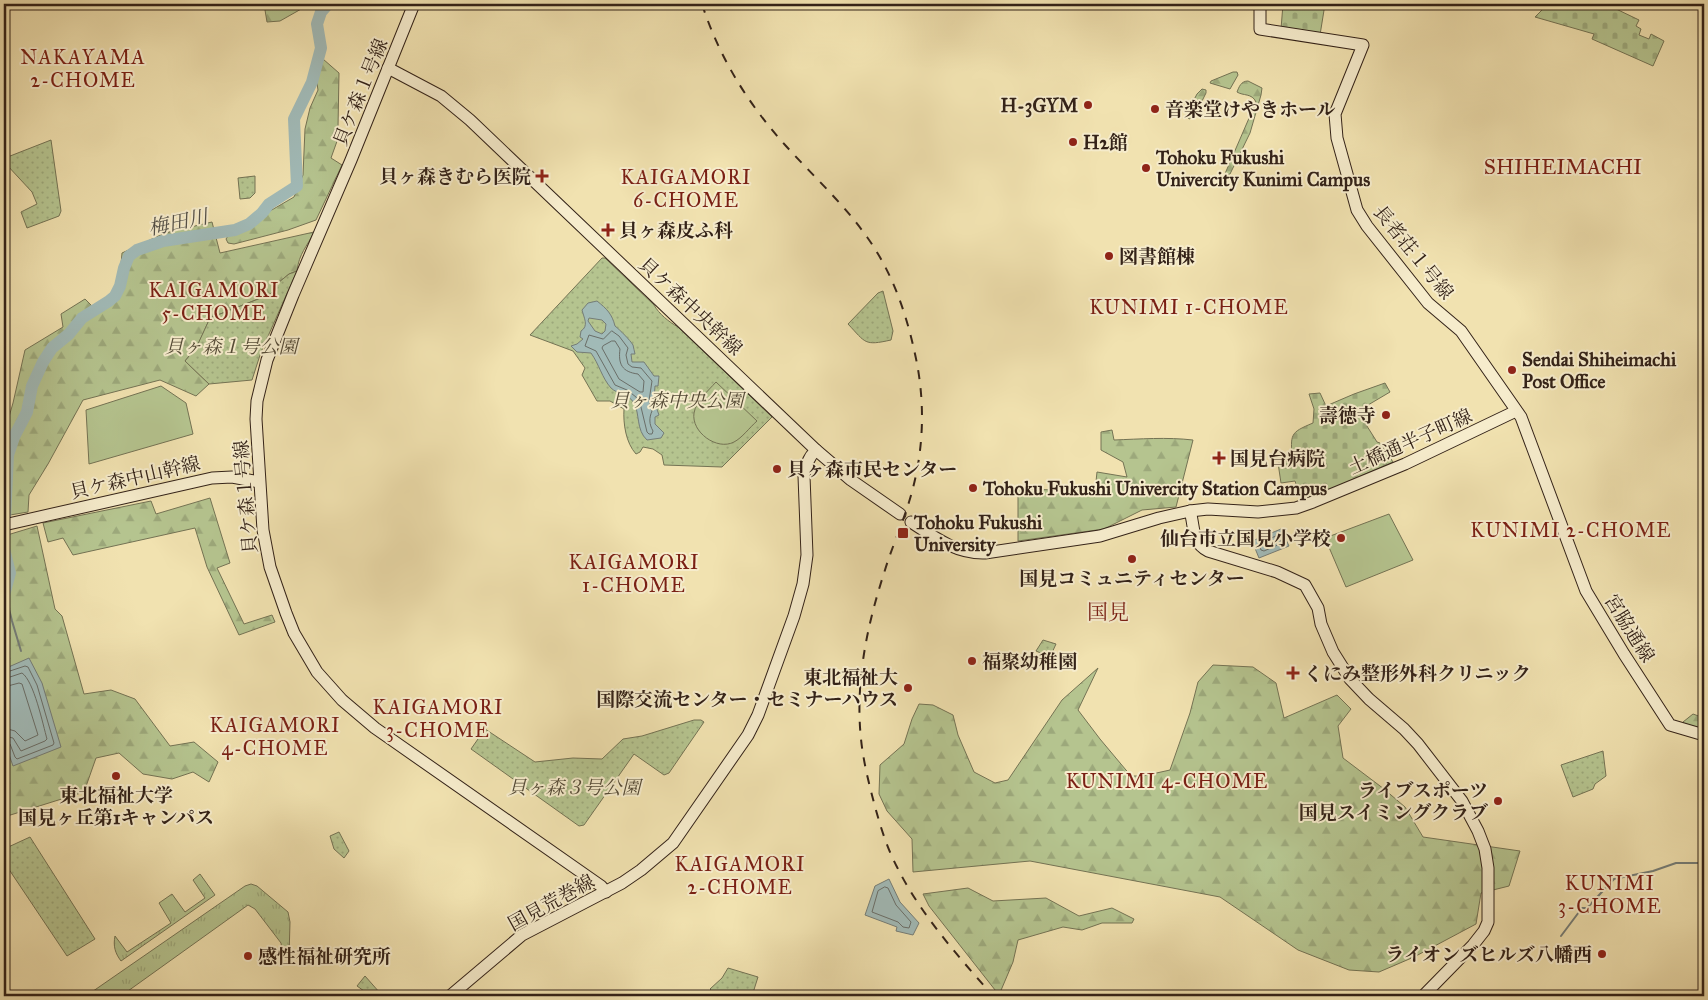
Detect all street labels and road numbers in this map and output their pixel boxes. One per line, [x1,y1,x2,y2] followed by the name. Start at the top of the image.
[328,35,392,149] street label: 貝ケ森１号線
[1369,201,1458,304] street label: 長者荘１号線
[634,253,747,360] street label: 貝ケ森中央幹線
[1345,404,1476,479] street label: 土橋通半子町線
[229,439,262,555] street label: 貝ケ森１号線
[68,451,203,504] street label: 貝ケ森中山幹線
[1600,590,1659,667] street label: 宮脇通線
[504,869,598,936] street label: 国見荒巻線

